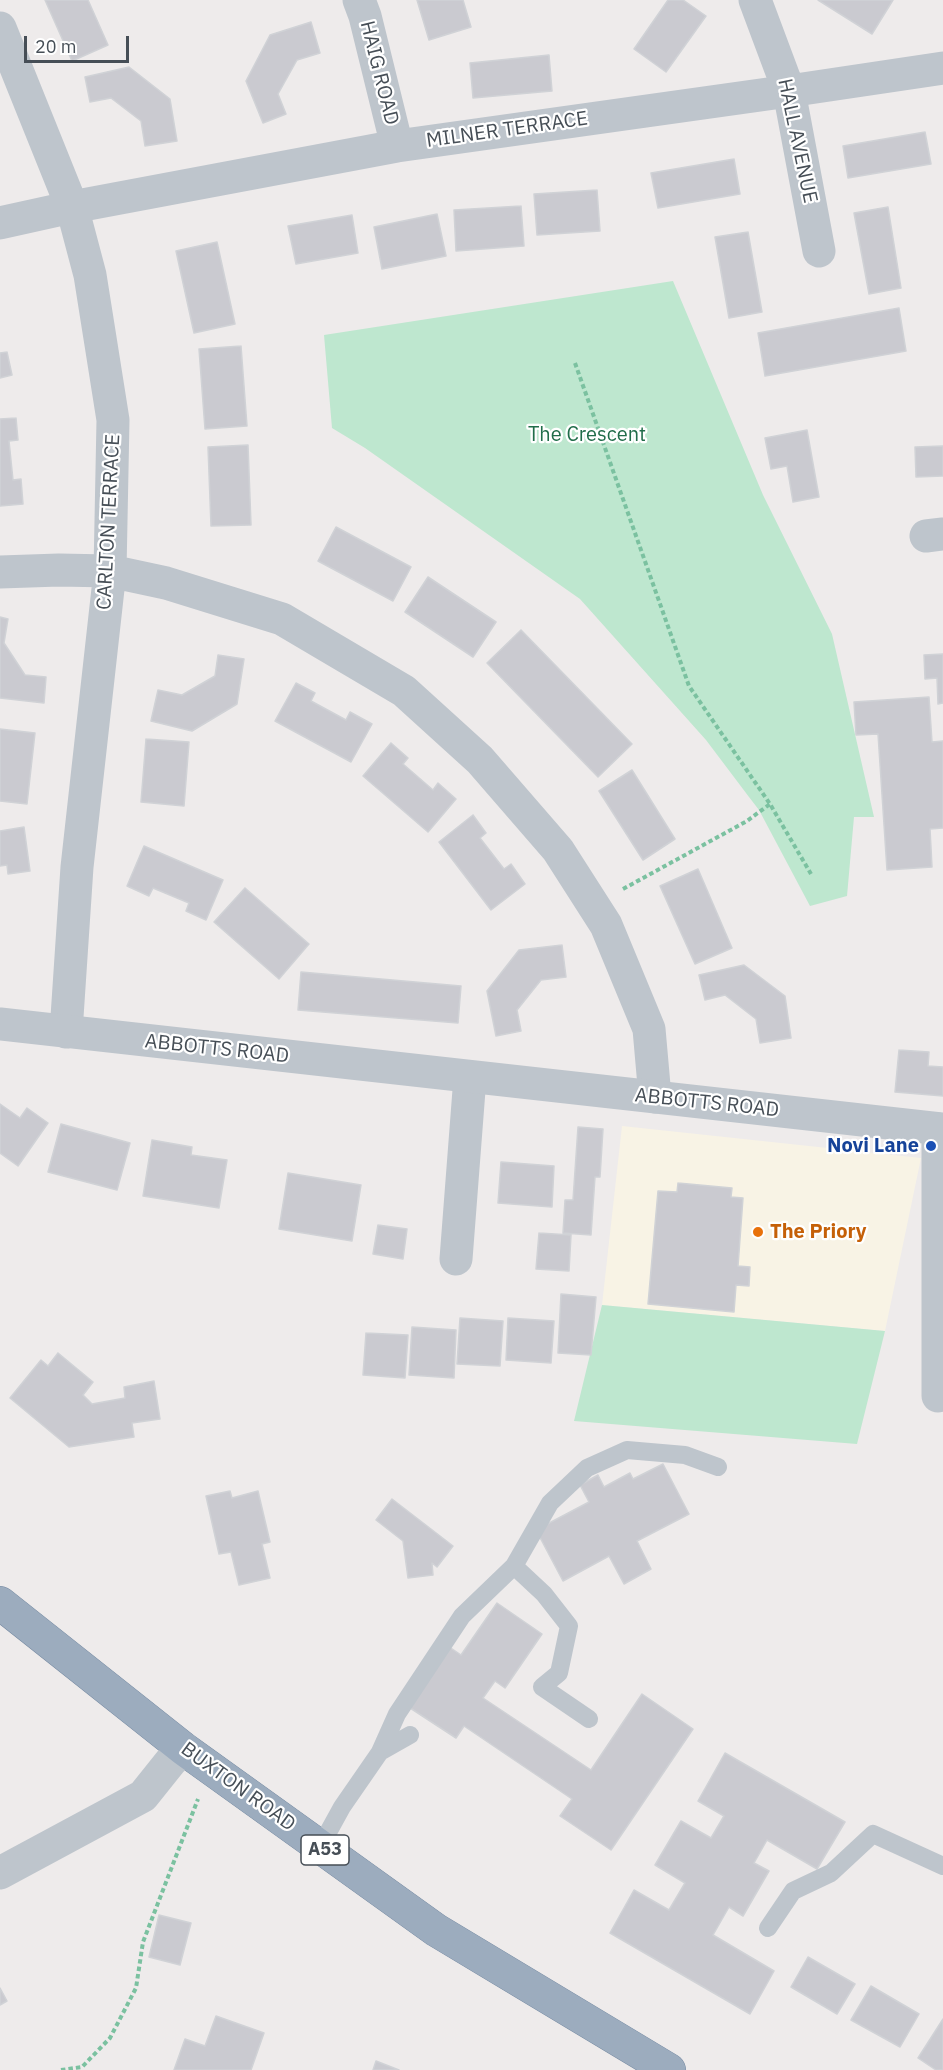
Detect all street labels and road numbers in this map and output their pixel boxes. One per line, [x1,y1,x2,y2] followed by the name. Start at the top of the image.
[355,19,403,127] street label: HAIG ROAD
[772,76,822,206] street label: HALL AVENUE
[425,107,589,153] street label: MILNER TERRACE
[92,433,126,611] street label: CARLTON TERRACE
[144,1029,290,1069] street label: ABBOTTS ROAD
[634,1083,780,1123] street label: ABBOTTS ROAD
[176,1737,300,1837] street label: BUXTON ROAD
[301,1835,349,1865] road number: A53

